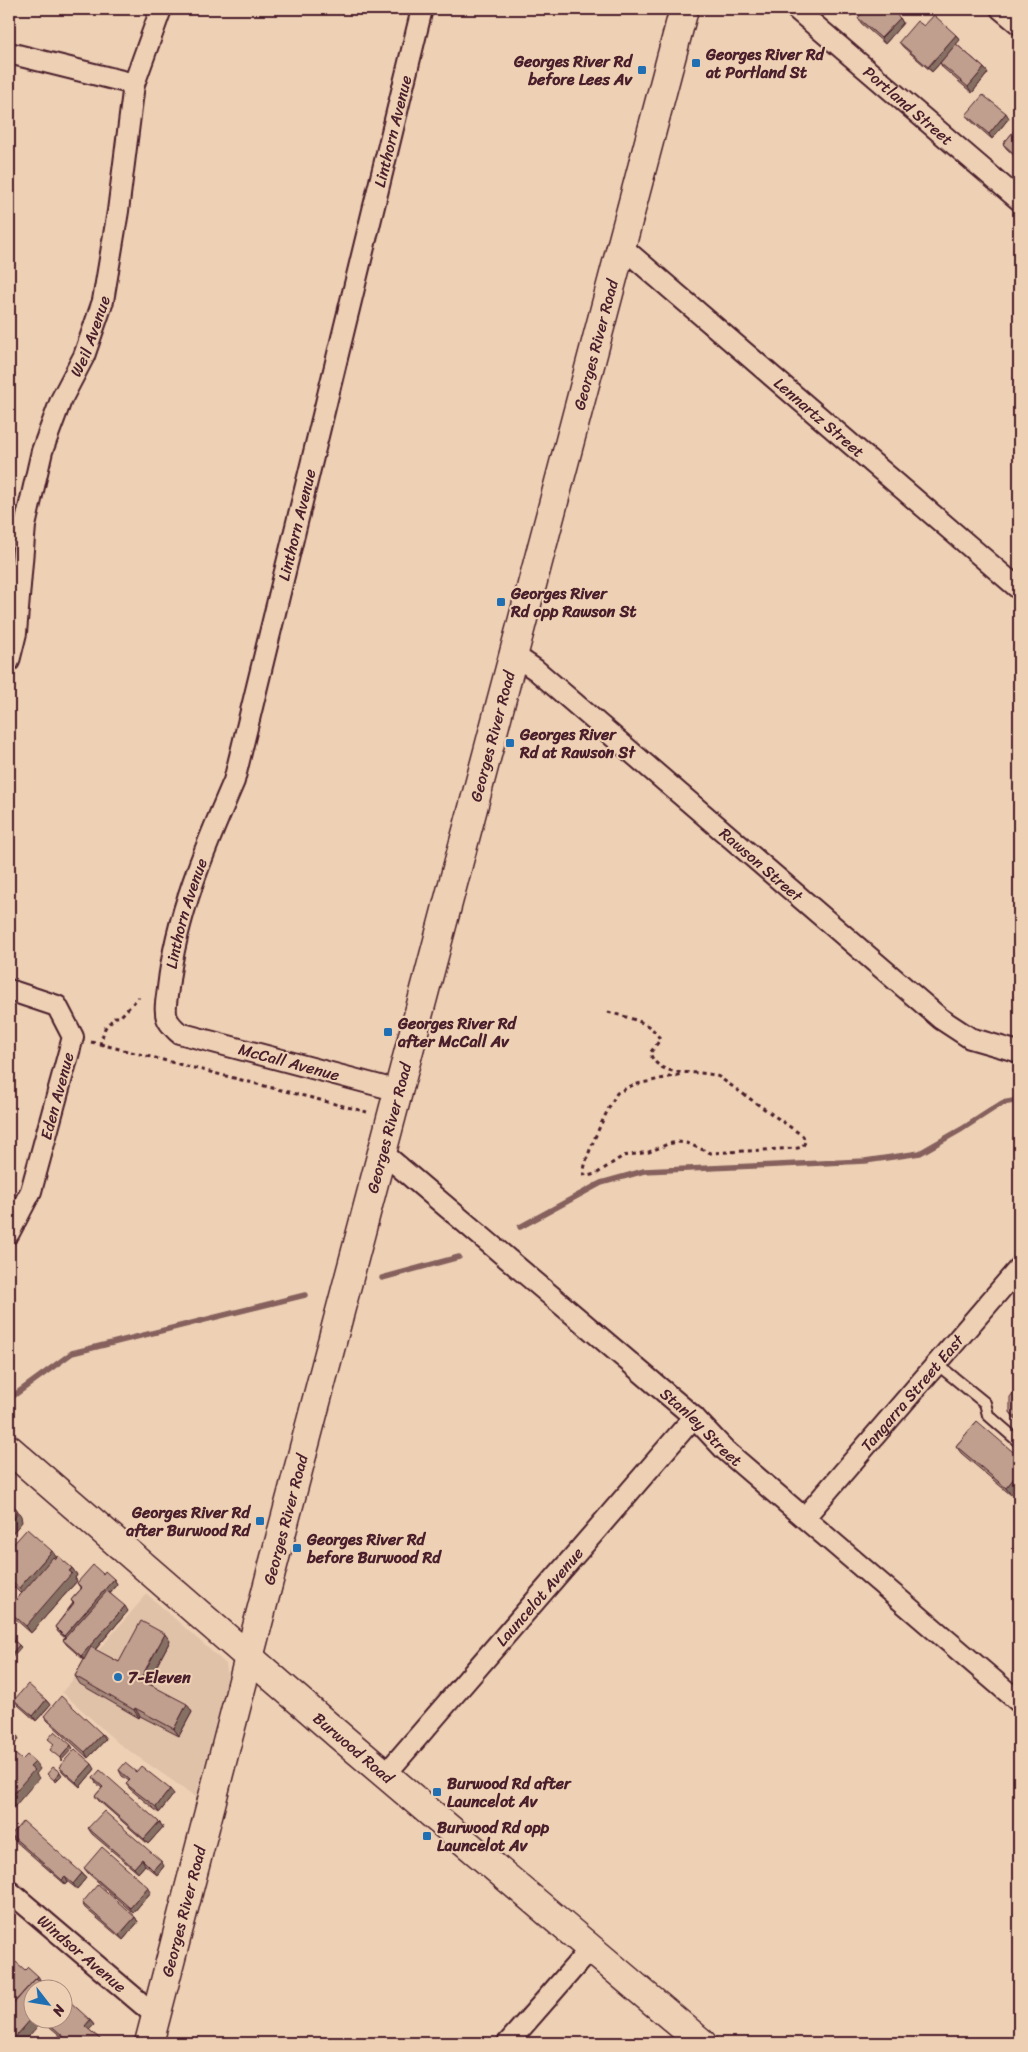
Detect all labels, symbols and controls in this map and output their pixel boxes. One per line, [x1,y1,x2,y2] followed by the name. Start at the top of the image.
[705,40,826,87] place label: Georges River Rd at Portland St
[513,47,634,94] place label: Georges River Rd before Lees Av
[690,57,702,69] marker: Georges River Rd at Portland St
[857,58,960,153] street label: Portland Street
[636,64,648,76] marker: Georges River Rd before Lees Av
[365,72,420,190] street label: Linthorn Avenue
[564,275,627,413] street label: Georges River Road
[61,294,118,382] street label: Weil Avenue
[767,369,872,465] street label: Lennartz Street
[269,466,324,584] street label: Linthorn Avenue
[510,579,636,626] place label: Georges River Rd opp Rawson St
[495,596,507,608] marker: Georges River Rd opp Rawson St
[461,666,523,805] street label: Georges River Road
[519,720,636,767] place label: Georges River Rd at Rawson St
[504,737,516,749] marker: Georges River Rd at Rawson St
[713,819,810,909] street label: Rawson Street
[156,853,215,971] street label: Linthorn Avenue
[397,1009,518,1056] place label: Georges River Rd after McCall Av
[382,1026,394,1038] marker: Georges River Rd after McCall Av
[235,1035,343,1089] street label: McCall Avenue
[31,1049,83,1143] street label: Eden Avenue
[357,1058,420,1196] street label: Georges River Road
[853,1327,971,1458] street label: Tangarra Street East
[654,1380,749,1474] street label: Stanley Street
[254,1449,317,1588] street label: Georges River Road
[125,1498,252,1545] place label: Georges River Rd after Burwood Rd
[254,1515,266,1527] marker: Georges River Rd after Burwood Rd
[306,1525,442,1572] place label: Georges River Rd before Burwood Rd
[488,1540,591,1653] street label: Launcelot Avenue
[291,1542,303,1554] marker: Georges River Rd before Burwood Rd
[128,1663,191,1692] place label: 7-Eleven
[112,1671,124,1683] marker: 7-Eleven
[306,1704,402,1792] street label: Burwood Road
[447,1769,572,1816] place label: Burwood Rd after Launcelot Av
[431,1786,443,1798] marker: Burwood Rd after Launcelot Av
[437,1813,550,1860] place label: Burwood Rd opp Launcelot Av
[421,1830,433,1842] marker: Burwood Rd opp Launcelot Av
[152,1841,214,1980] street label: Georges River Road
[31,1906,134,2000] street label: Windsor Avenue
[22,1980,72,2030] north arrow
[45,1999,72,2021] text: N

